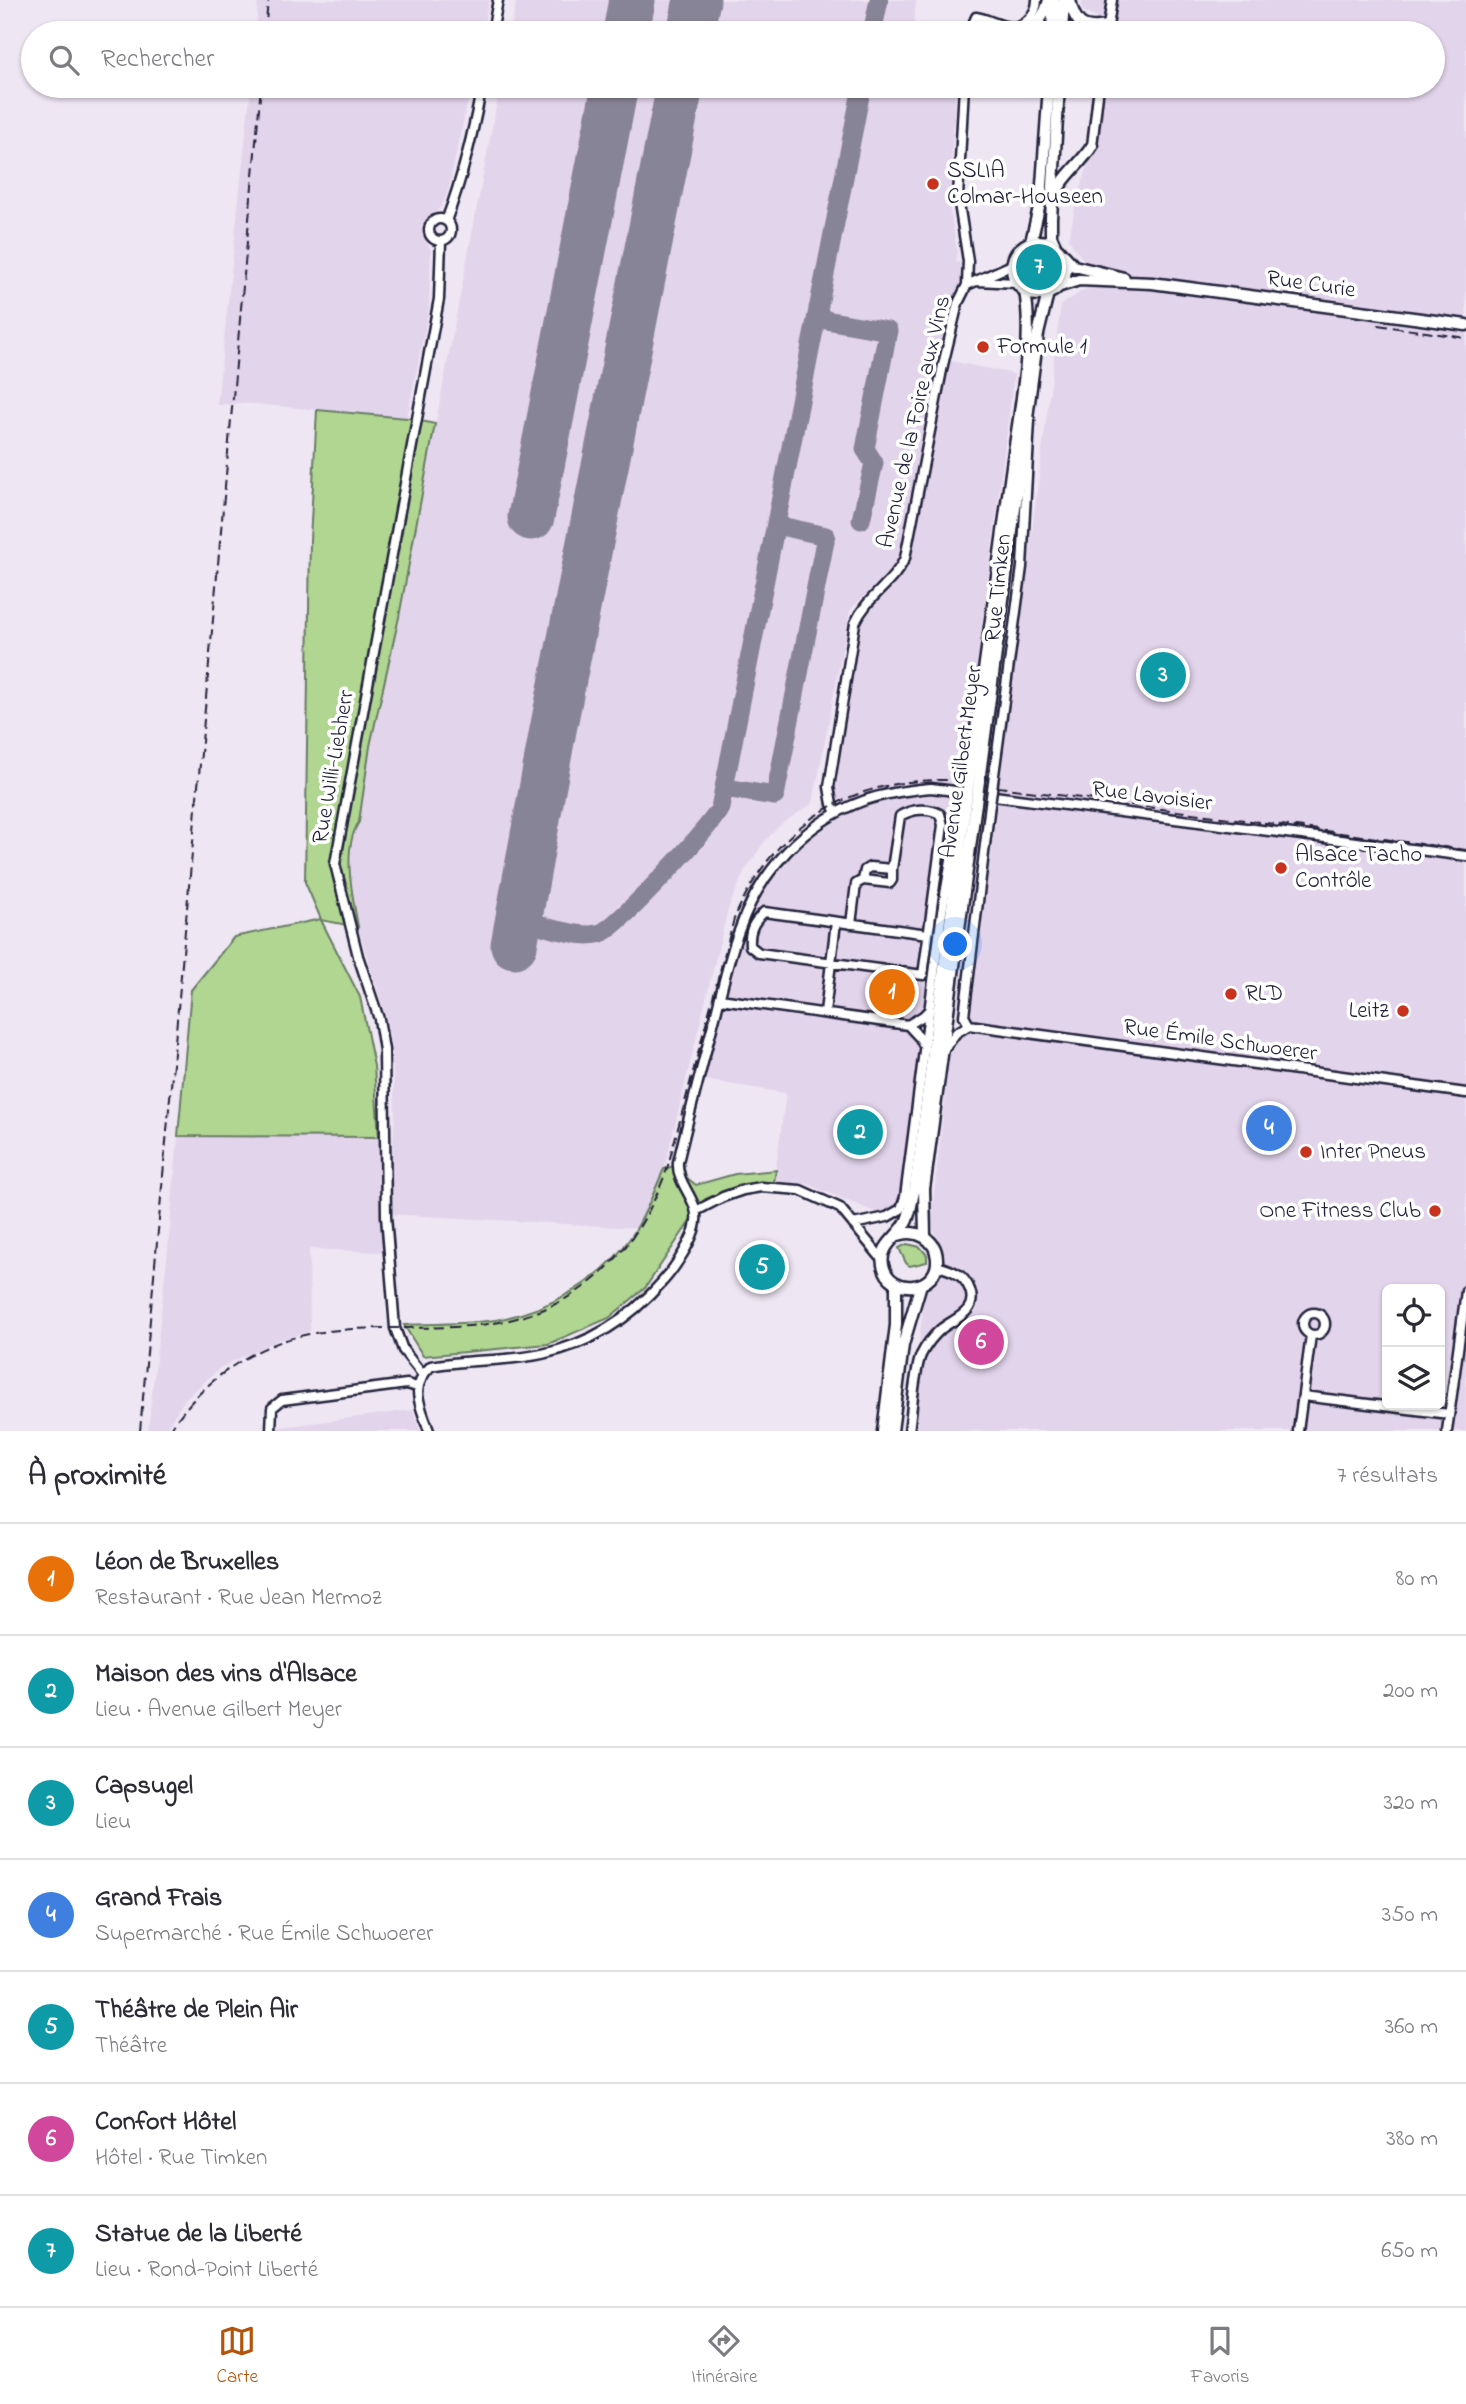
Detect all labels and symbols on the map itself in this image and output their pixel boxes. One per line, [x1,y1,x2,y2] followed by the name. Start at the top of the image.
[947,155,1103,214] place label: SSLIA Colmar-Houseen
[925,176,941,192] marker: SSLIA Colmar-Houseen
[1016,241,1062,293] pin: 7
[1265,262,1358,308] street label: Rue Curie
[870,292,960,552] street label: Avenue de la Foire aux Vins
[996,331,1087,364] place label: Formule 1
[975,339,991,355] marker: Formule 1
[977,532,1021,644] street label: Rue Timken
[1140,649,1186,701] pin: 3
[932,663,994,861] street label: Avenue Gilbert Meyer
[304,687,364,846] street label: Rue Willi-Liebherr
[1090,773,1215,821] street label: Rue Lavoisier
[1295,839,1422,898] place label: Alsace Tacho Contrôle
[1273,860,1289,876] marker: Alsace Tacho Contrôle
[938,927,972,961] your location
[869,966,915,1018] pin: 1
[1245,978,1283,1011] place label: RLD
[1223,986,1239,1002] marker: RLD
[1349,995,1389,1028] place label: Leitz
[1395,1003,1411,1019] marker: Leitz
[1121,1011,1320,1071] street label: Rue Émile Schwoerer
[1246,1102,1292,1154] pin: 4
[837,1106,883,1158] pin: 2
[1320,1136,1426,1169] place label: Inter Pneus
[1298,1144,1314,1160] marker: Inter Pneus
[1259,1195,1421,1228] place label: One Fitness Club
[1427,1203,1443,1219] marker: One Fitness Club
[739,1241,785,1293] pin: 5
[958,1316,1004,1368] pin: 6

